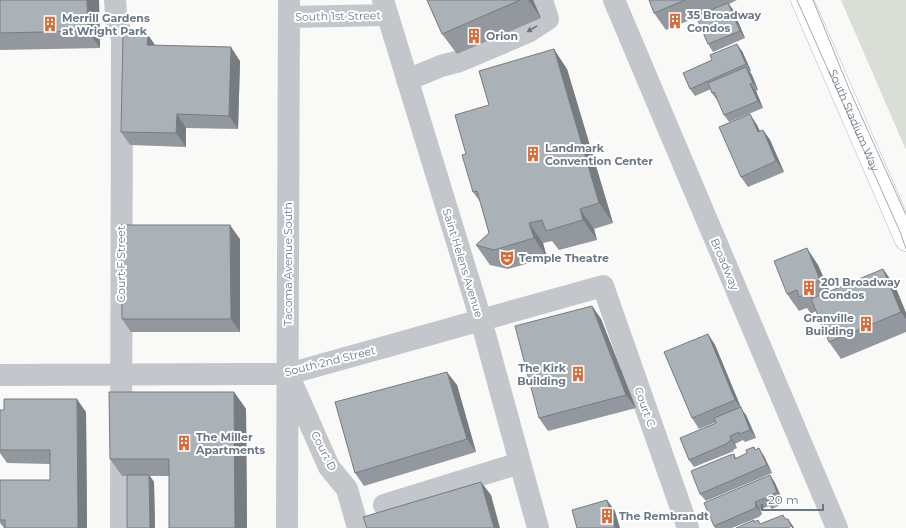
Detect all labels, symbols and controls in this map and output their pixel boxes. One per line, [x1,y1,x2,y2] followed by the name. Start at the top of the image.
[295,8,382,24] street label: South 1st Street
[686,8,761,35] place label: 35 Broadway Condos
[62,11,150,38] place label: Merrill Gardens at Wright Park
[666,12,684,30] building icon: 35 Broadway Condos
[41,15,59,33] building icon: Merrill Gardens at Wright Park
[527,25,537,33] one-way arrow
[465,27,483,45] building icon: Orion
[486,29,518,43] place label: Orion
[826,67,882,173] street label: South Stadium Way
[545,141,653,168] place label: Landmark Convention Center
[524,145,542,163] building icon: Landmark Convention Center
[281,202,295,326] street label: Tacoma Avenue South
[440,207,486,320] street label: Saint Helens Avenue
[114,225,128,302] street label: Court F Street
[708,236,742,292] street label: Broadway
[498,249,516,267] theatre icon: Temple Theatre
[519,251,609,265] place label: Temple Theatre
[821,275,901,302] place label: 201 Broadway Condos
[800,279,818,297] building icon: 201 Broadway Condos
[803,311,854,338] place label: Granville Building
[857,315,875,333] building icon: Granville Building
[283,343,377,379] street label: South 2nd Street
[517,361,567,388] place label: The Kirk Building
[569,365,587,383] building icon: The Kirk Building
[631,385,659,429] street label: Court C
[308,429,340,473] street label: Court D
[195,430,265,457] place label: The Miller Apartments
[175,434,193,452] building icon: The Miller Apartments
[762,486,823,512] scale bar
[768,492,799,507] text: 20 m
[598,507,616,525] building icon: The Rembrandt
[619,509,709,523] place label: The Rembrandt

